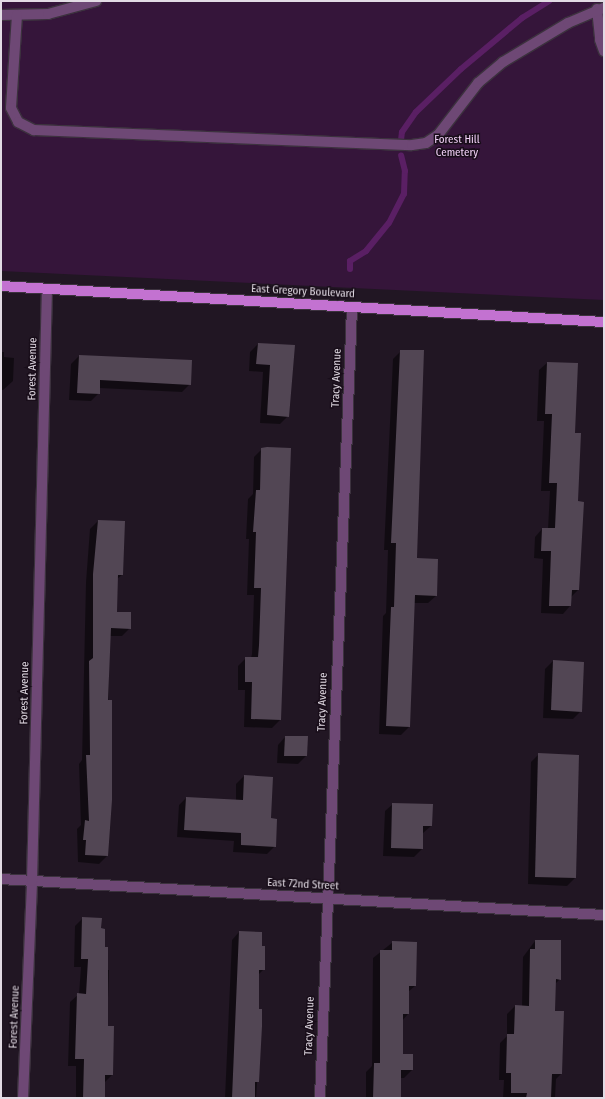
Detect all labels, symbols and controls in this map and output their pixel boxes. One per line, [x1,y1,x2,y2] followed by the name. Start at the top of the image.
[434,134,480,160] park label: Forest Hill Cemetery
[251,283,355,301] street label: East Gregory Boulevard
[26,337,40,401] street label: Forest Avenue
[329,348,345,408] street label: Tracy Avenue
[18,661,32,725] street label: Forest Avenue
[315,672,331,732] street label: Tracy Avenue
[267,877,339,893] street label: East 72nd Street
[7,985,23,1049] street label: Forest Avenue
[302,996,318,1056] street label: Tracy Avenue

